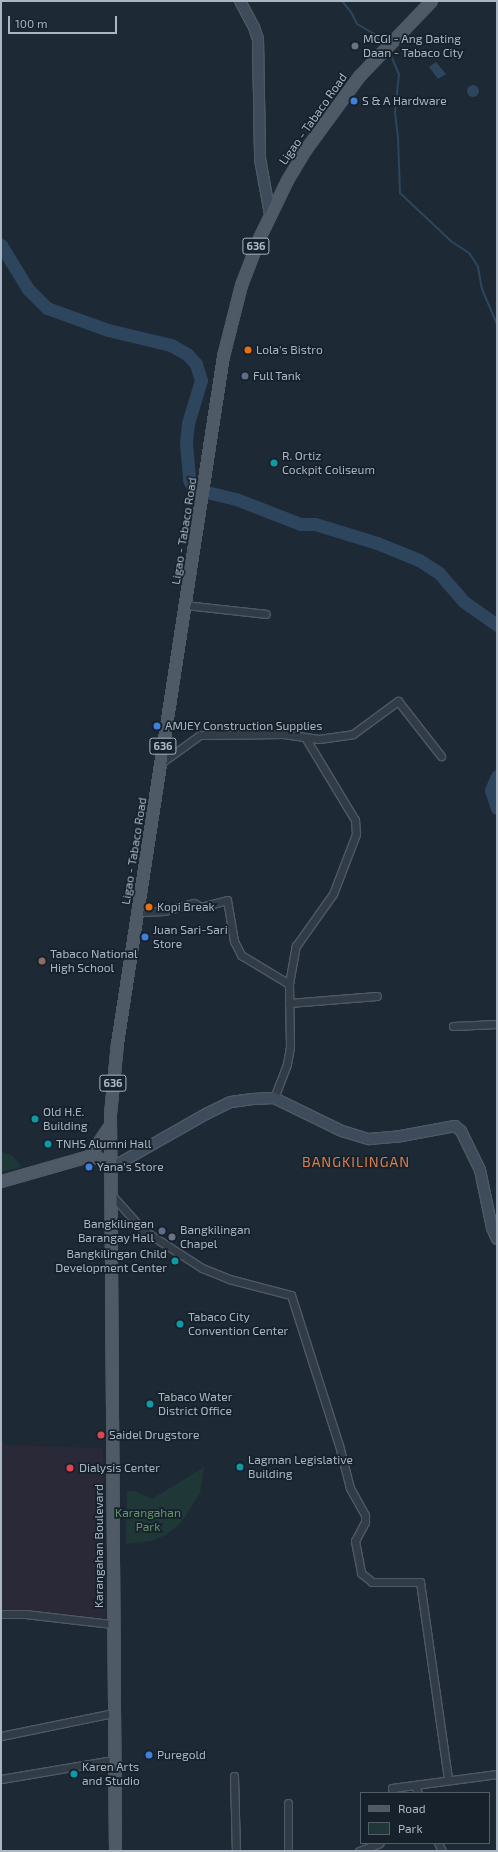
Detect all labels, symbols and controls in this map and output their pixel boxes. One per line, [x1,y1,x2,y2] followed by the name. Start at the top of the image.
[10,8,119,34] scale bar
[15,16,47,30] text: 100 m
[363,32,464,60] place label: MCGI - Ang Dating Daan - Tabaco City
[350,41,360,51] marker: MCGI - Ang Dating Daan - Tabaco City
[276,70,350,168] street label: Ligao - Tabaco Road
[362,94,447,108] place label: S & A Hardware
[349,96,359,106] marker: S & A Hardware
[242,237,270,255] road number: 636
[256,343,323,357] place label: Lola's Bistro
[243,345,253,355] marker: Lola's Bistro
[253,369,301,383] place label: Full Tank
[240,371,250,381] marker: Full Tank
[282,449,375,477] place label: R. Ortiz Cockpit Coliseum
[269,458,279,468] marker: R. Ortiz Cockpit Coliseum
[168,476,200,586] street label: Ligao - Tabaco Road
[165,719,323,733] place label: AMJEY Construction Supplies
[152,721,162,731] marker: AMJEY Construction Supplies
[149,737,177,755] road number: 636
[118,796,150,906] street label: Ligao - Tabaco Road
[157,900,215,914] place label: Kopi Break
[144,902,154,912] marker: Kopi Break
[153,923,228,951] place label: Juan Sari-Sari Store
[140,932,150,942] marker: Juan Sari-Sari Store
[50,947,138,975] place label: Tabaco National High School
[37,956,47,966] marker: Tabaco National High School
[99,1074,127,1092] road number: 636
[43,1105,87,1133] place label: Old H.E. Building
[30,1114,40,1124] marker: Old H.E. Building
[56,1137,152,1151] place label: TNHS Alumni Hall
[43,1139,53,1149] marker: TNHS Alumni Hall
[302,1154,410,1170] district label: BANGKILINGAN
[97,1160,164,1174] place label: Yana's Store
[84,1162,94,1172] marker: Yana's Store
[78,1217,154,1245] place label: Bangkilingan Barangay Hall
[180,1223,250,1251] place label: Bangkilingan Chapel
[157,1226,167,1236] marker: Bangkilingan Barangay Hall
[167,1232,177,1242] marker: Bangkilingan Chapel
[55,1247,167,1275] place label: Bangkilingan Child Development Center
[170,1256,180,1266] marker: Bangkilingan Child Development Center
[188,1310,288,1338] place label: Tabaco City Convention Center
[175,1319,185,1329] marker: Tabaco City Convention Center
[158,1390,233,1418] place label: Tabaco Water District Office
[145,1399,155,1409] marker: Tabaco Water District Office
[109,1428,200,1442] place label: Saidel Drugstore
[96,1430,106,1440] marker: Saidel Drugstore
[248,1453,353,1481] place label: Lagman Legislative Building
[79,1461,160,1475] place label: Dialysis Center
[64,1462,76,1474] marker: Dialysis Center
[235,1462,245,1472] marker: Lagman Legislative Building
[92,1484,106,1608] street label: Karangahan Boulevard
[115,1506,181,1534] park label: Karangahan Park
[157,1748,206,1762] place label: Puregold
[144,1750,154,1760] marker: Puregold
[82,1760,140,1788] place label: Karen Arts and Studio
[69,1769,79,1779] marker: Karen Arts and Studio
[360,1792,490,1844] legend
[398,1801,426,1815] text: Road
[398,1821,423,1835] text: Park

